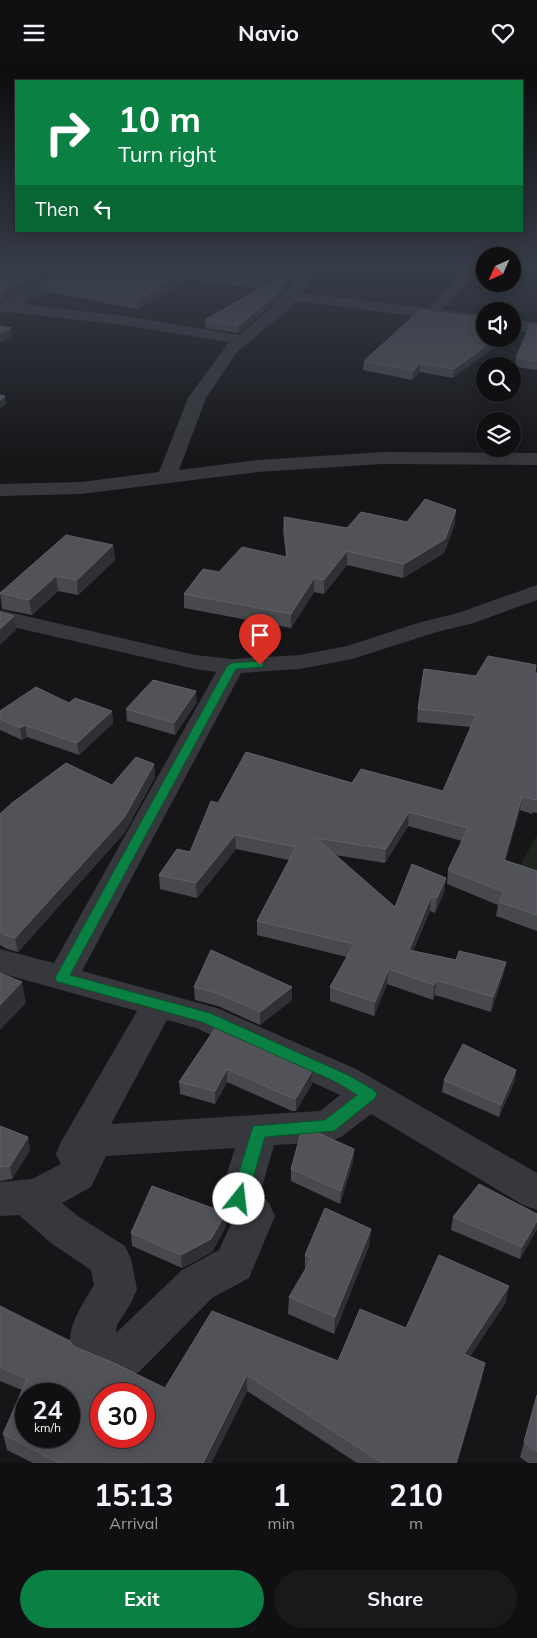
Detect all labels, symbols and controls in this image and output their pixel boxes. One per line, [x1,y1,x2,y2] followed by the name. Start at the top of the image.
[20,19,48,47] icon: menu
[238,19,299,47] text: Navio
[489,19,517,47] icon: heart
[118,97,201,141] text: 10 m
[35,100,100,165] icon: right
[118,140,216,168] text: Turn right
[89,195,117,223] icon: left
[35,197,79,221] text: Then
[476,247,521,293] north arrow
[476,247,521,457] map controls
[476,302,521,347] button: sound
[476,357,521,402] button: search
[476,412,521,457] button: layers
[239,614,281,665] pin
[246,621,274,649] icon: arrive
[212,1172,264,1224] position arrow
[90,1383,155,1448] speed limit sign: 30
[32,1394,63,1425] text: 24
[34,1420,61,1435] text: km/h
[94,1476,174,1514] text: 15:13
[272,1476,290,1514] text: 1
[389,1476,443,1514] text: 210
[109,1513,158,1533] text: Arrival
[268,1513,295,1533] text: min
[409,1513,423,1533] text: m
[20,1570,264,1628] button: Exit
[274,1570,517,1628] button: Share

